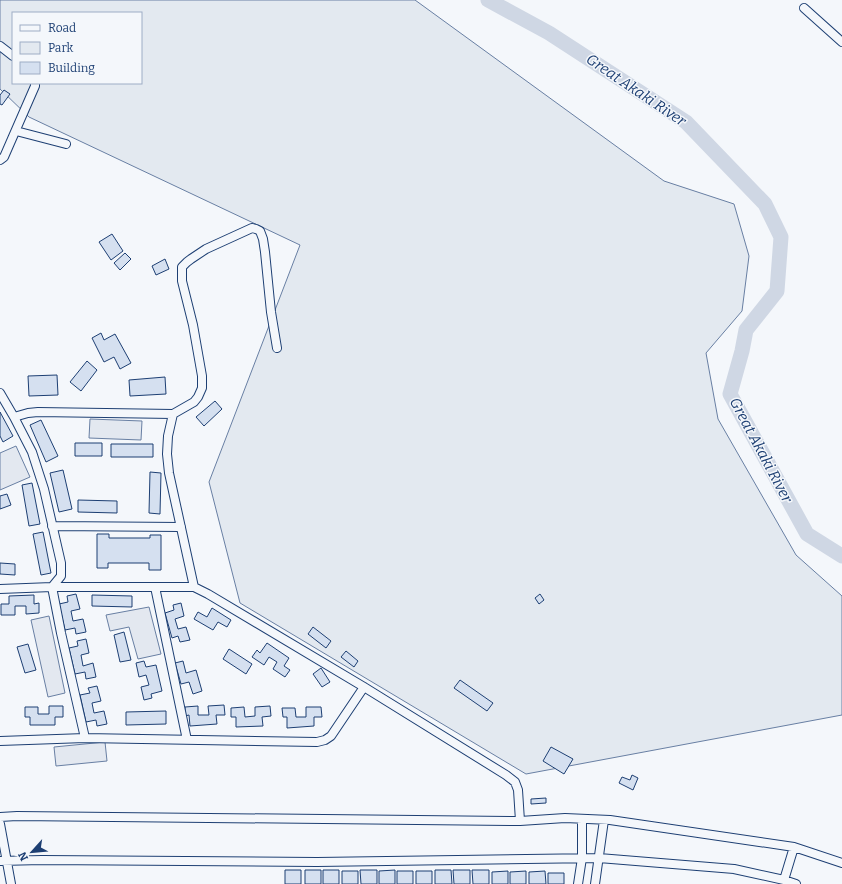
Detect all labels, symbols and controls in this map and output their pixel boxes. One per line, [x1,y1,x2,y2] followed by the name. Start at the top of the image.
[12,12,142,84] legend
[48,21,76,35] text: Road
[48,41,74,55] text: Park
[583,50,690,131] water label: Great Akaki River
[48,61,95,75] text: Building
[726,394,797,506] water label: Great Akaki River
[12,832,52,872] north arrow
[16,849,31,863] text: N

